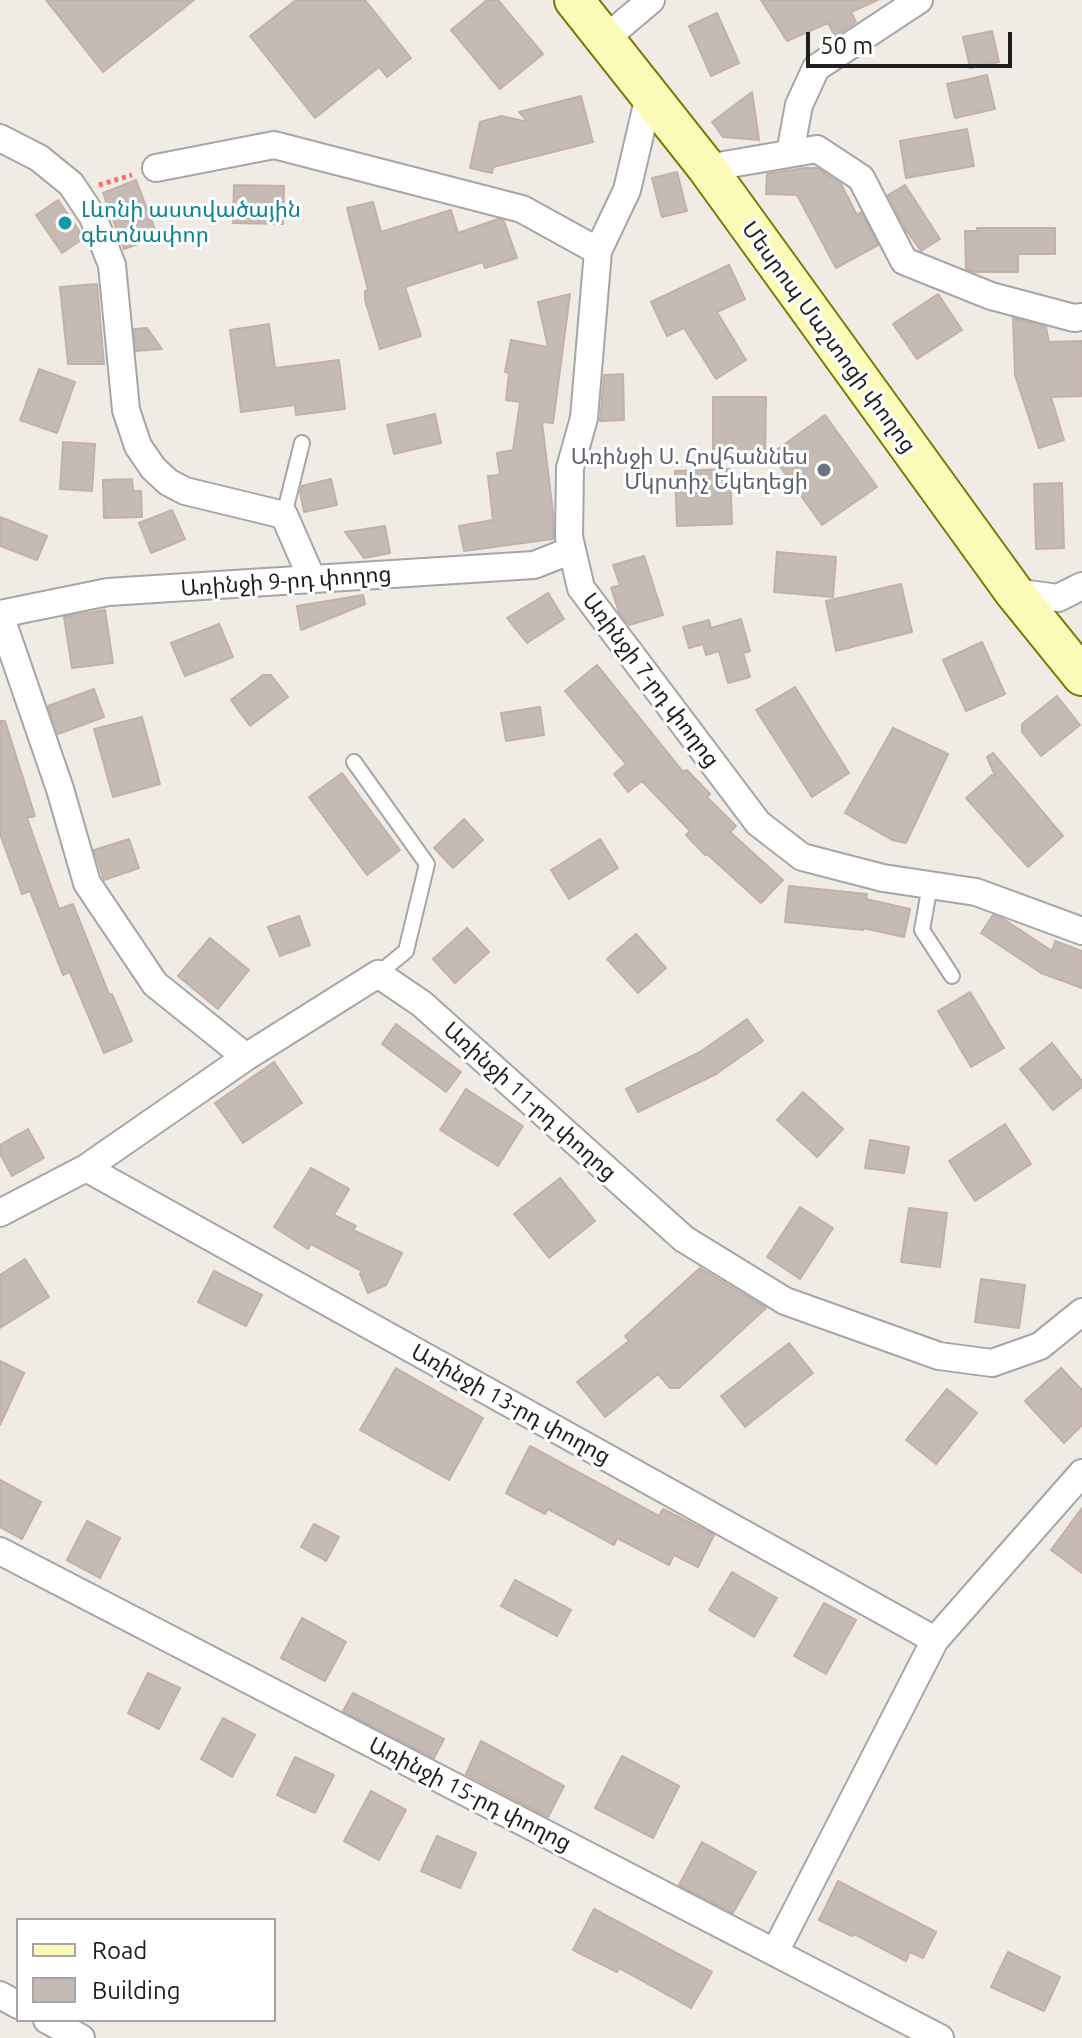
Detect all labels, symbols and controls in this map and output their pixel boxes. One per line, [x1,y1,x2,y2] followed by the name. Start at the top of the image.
[810,16,1016,66] scale bar
[820,32,873,59] text: 50 m
[81,197,301,248] place label: Լևոնի աստվածային գետնափոր
[56,214,74,232] marker: Լևոնի աստվածային գետնափոր
[736,216,922,458] street label: Մեսրոպ Մաշտոցի փողոց
[571,444,808,496] place label: Առինջի Ս. Հովհաննես Մկրտիչ Եկեղեցի
[815,461,833,479] marker: Առինջի Ս. Հովհաննես Մկրտիչ Եկեղեցի
[180,560,392,602] street label: Առինջի 9-րդ փողոց
[577,588,725,772] street label: Առինջի 7-րդ փողոց
[438,1016,622,1186] street label: Առինջի 11-րդ փողոց
[407,1338,615,1470] street label: Առինջի 13-րդ փողոց
[364,1731,576,1857] street label: Առինջի 15-րդ փողոց
[16,1918,276,2022] legend
[92,1937,147,1964] text: Road
[92,1977,180,2004] text: Building

